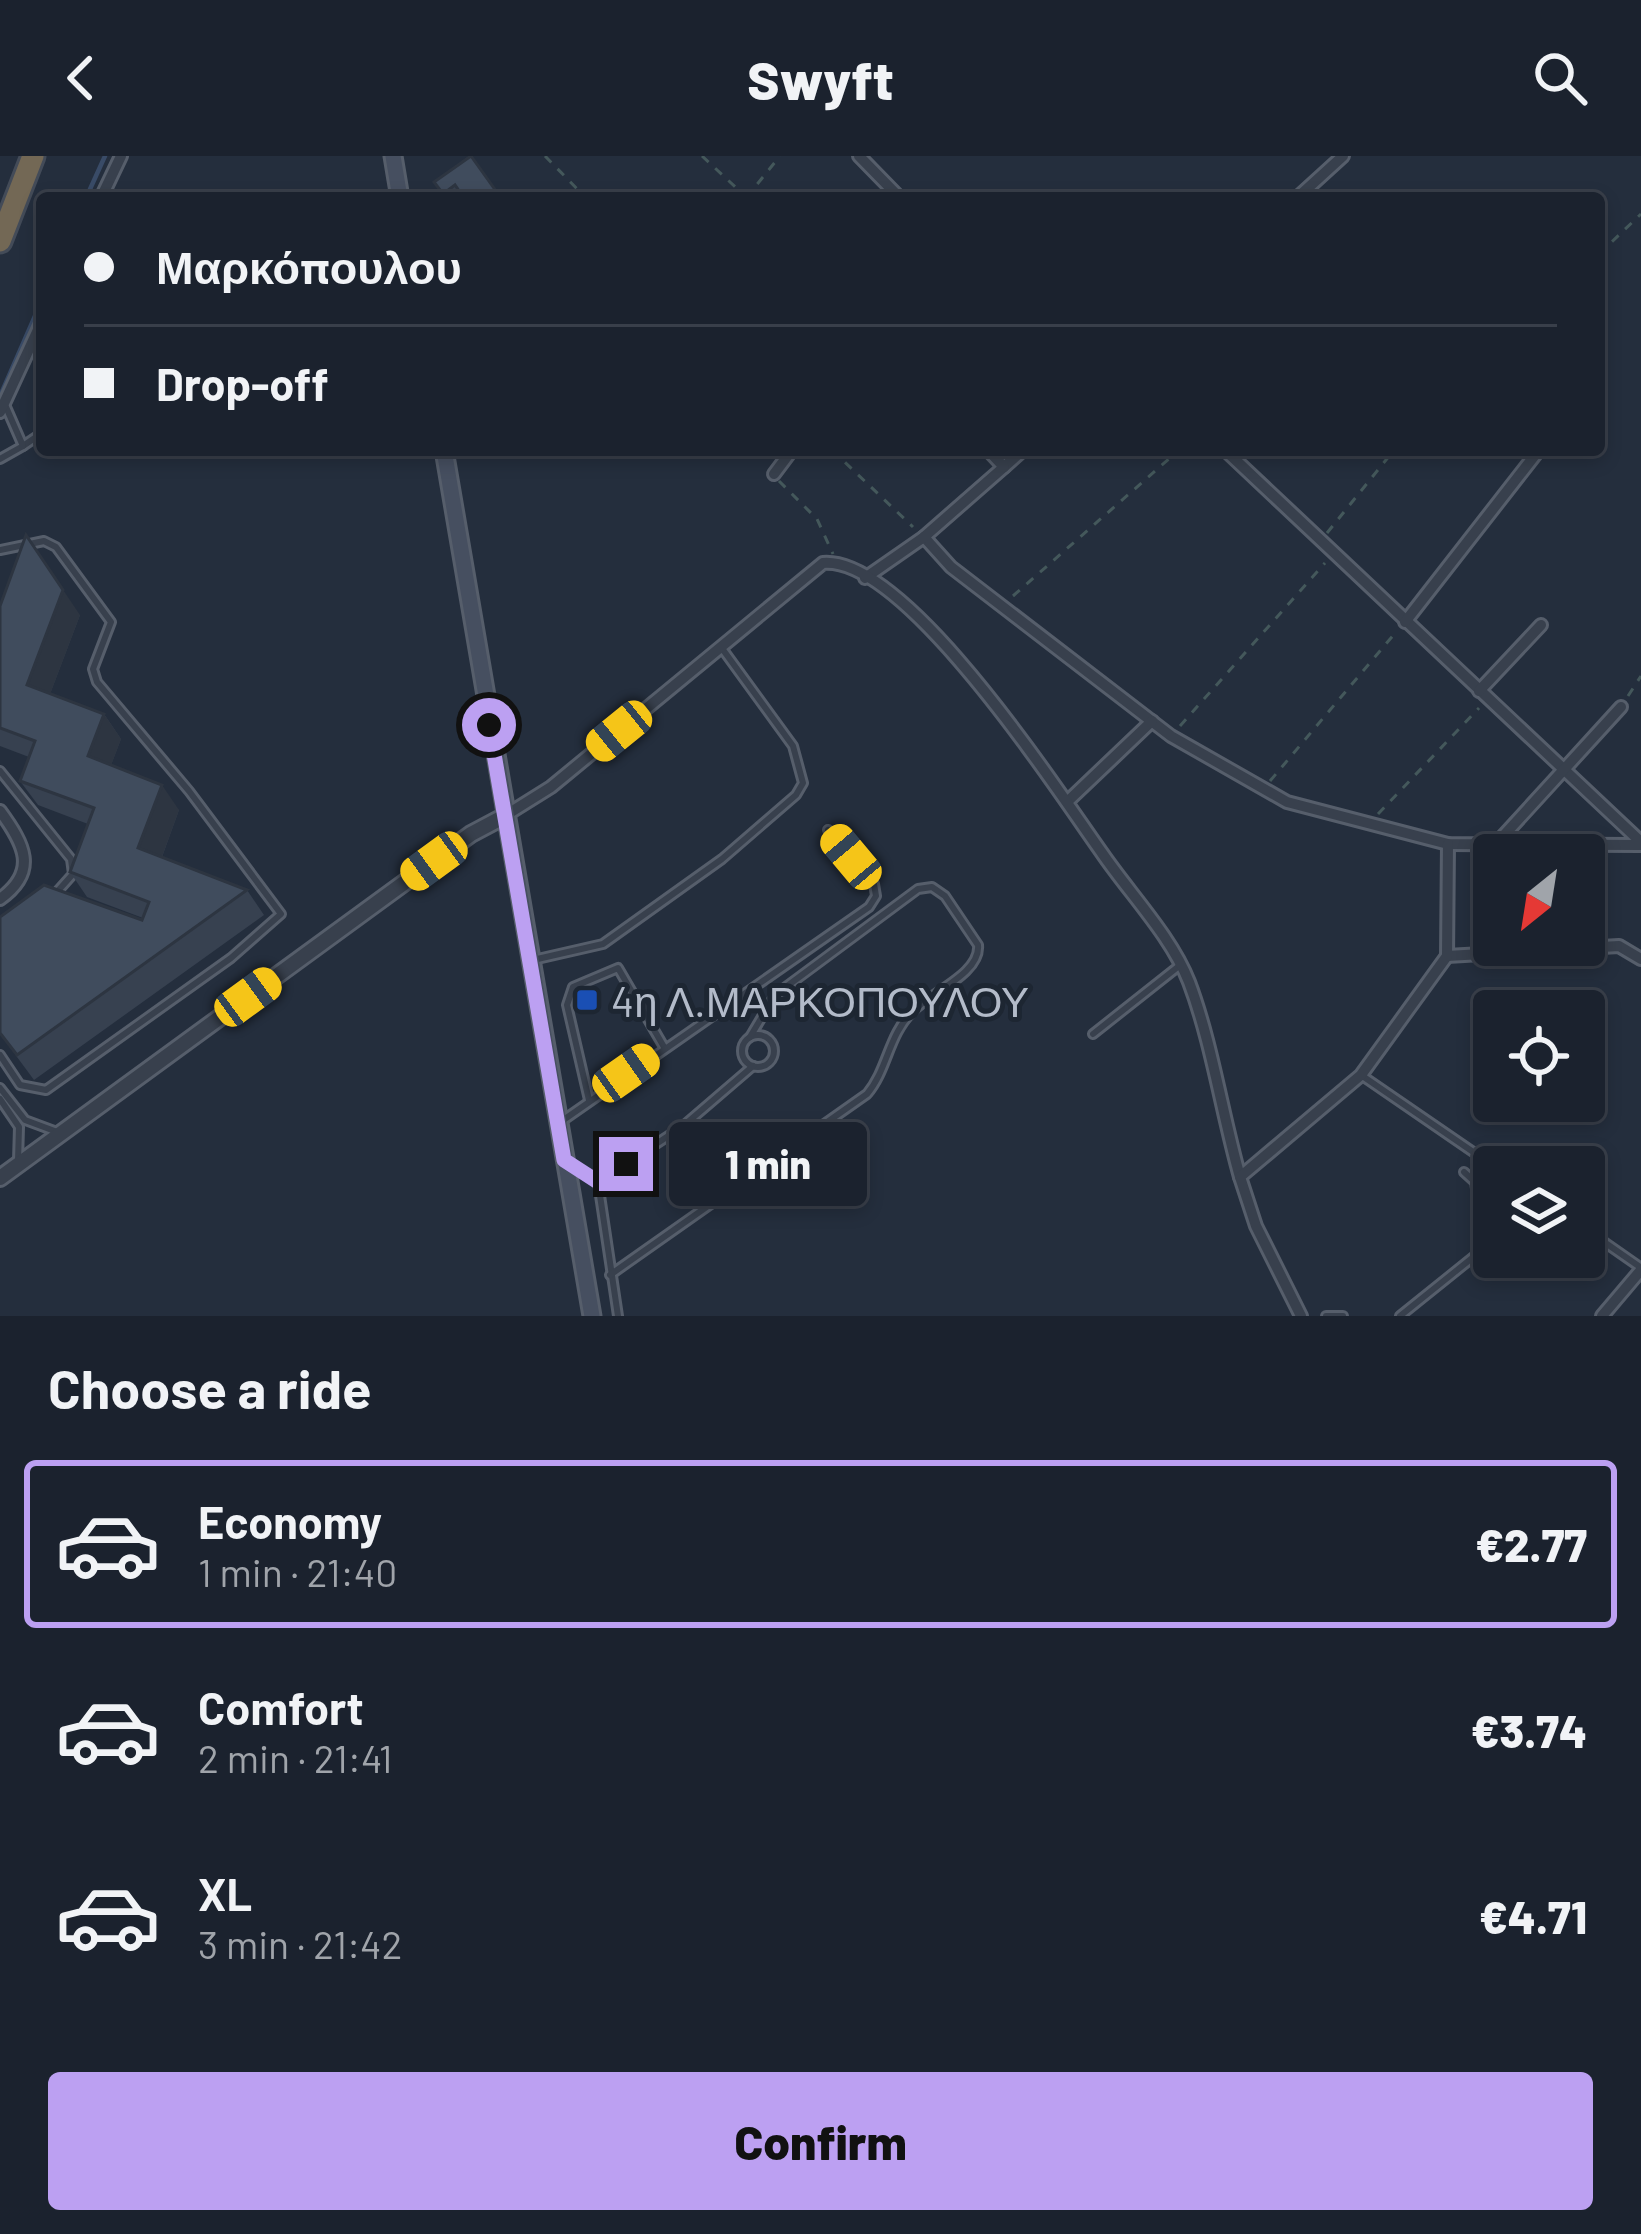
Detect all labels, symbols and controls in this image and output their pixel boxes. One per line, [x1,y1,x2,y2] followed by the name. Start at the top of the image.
[48,45,114,111] icon: back
[1527,45,1593,111] icon: search
[747,46,894,111] text: Swyft
[156,239,462,293] text: Μαρκόπουλου
[156,356,329,410] text: Drop-off
[580,694,658,768] car
[462,698,516,752] route start
[814,818,888,896] car
[394,825,474,897] car
[1473,834,1605,966] north arrow
[1473,834,1605,1278] map controls
[208,961,288,1033] car
[611,975,1029,1026] place label: 4η Λ.ΜΑΡΚΟΠΟΥΛΟΥ
[574,987,600,1013] marker: 4η Λ.ΜΑΡΚΟΠΟΥΛΟΥ
[1473,990,1605,1122] button: locate
[586,1038,666,1108] car
[668,1122,866,1206] callout: 1 min
[599,1137,653,1191] route end
[725,1140,811,1187] text: 1 min
[1473,1146,1605,1278] button: layers
[48,1355,372,1420] text: Choose a ride
[54,1490,162,1598] icon: car
[198,1494,382,1548] text: Economy
[1476,1517,1587,1571] text: €2.77
[198,1548,397,1595] text: 1 min · 21:40
[54,1676,162,1784] icon: car
[198,1680,364,1734] text: Comfort
[1471,1703,1587,1757] text: €3.74
[198,1734,393,1781] text: 2 min · 21:41
[54,1862,162,1970] icon: car
[198,1866,252,1920] text: XL
[1479,1889,1587,1943] text: €4.71
[198,1920,403,1967] text: 3 min · 21:42
[48,2072,1593,2210] button: Confirm

